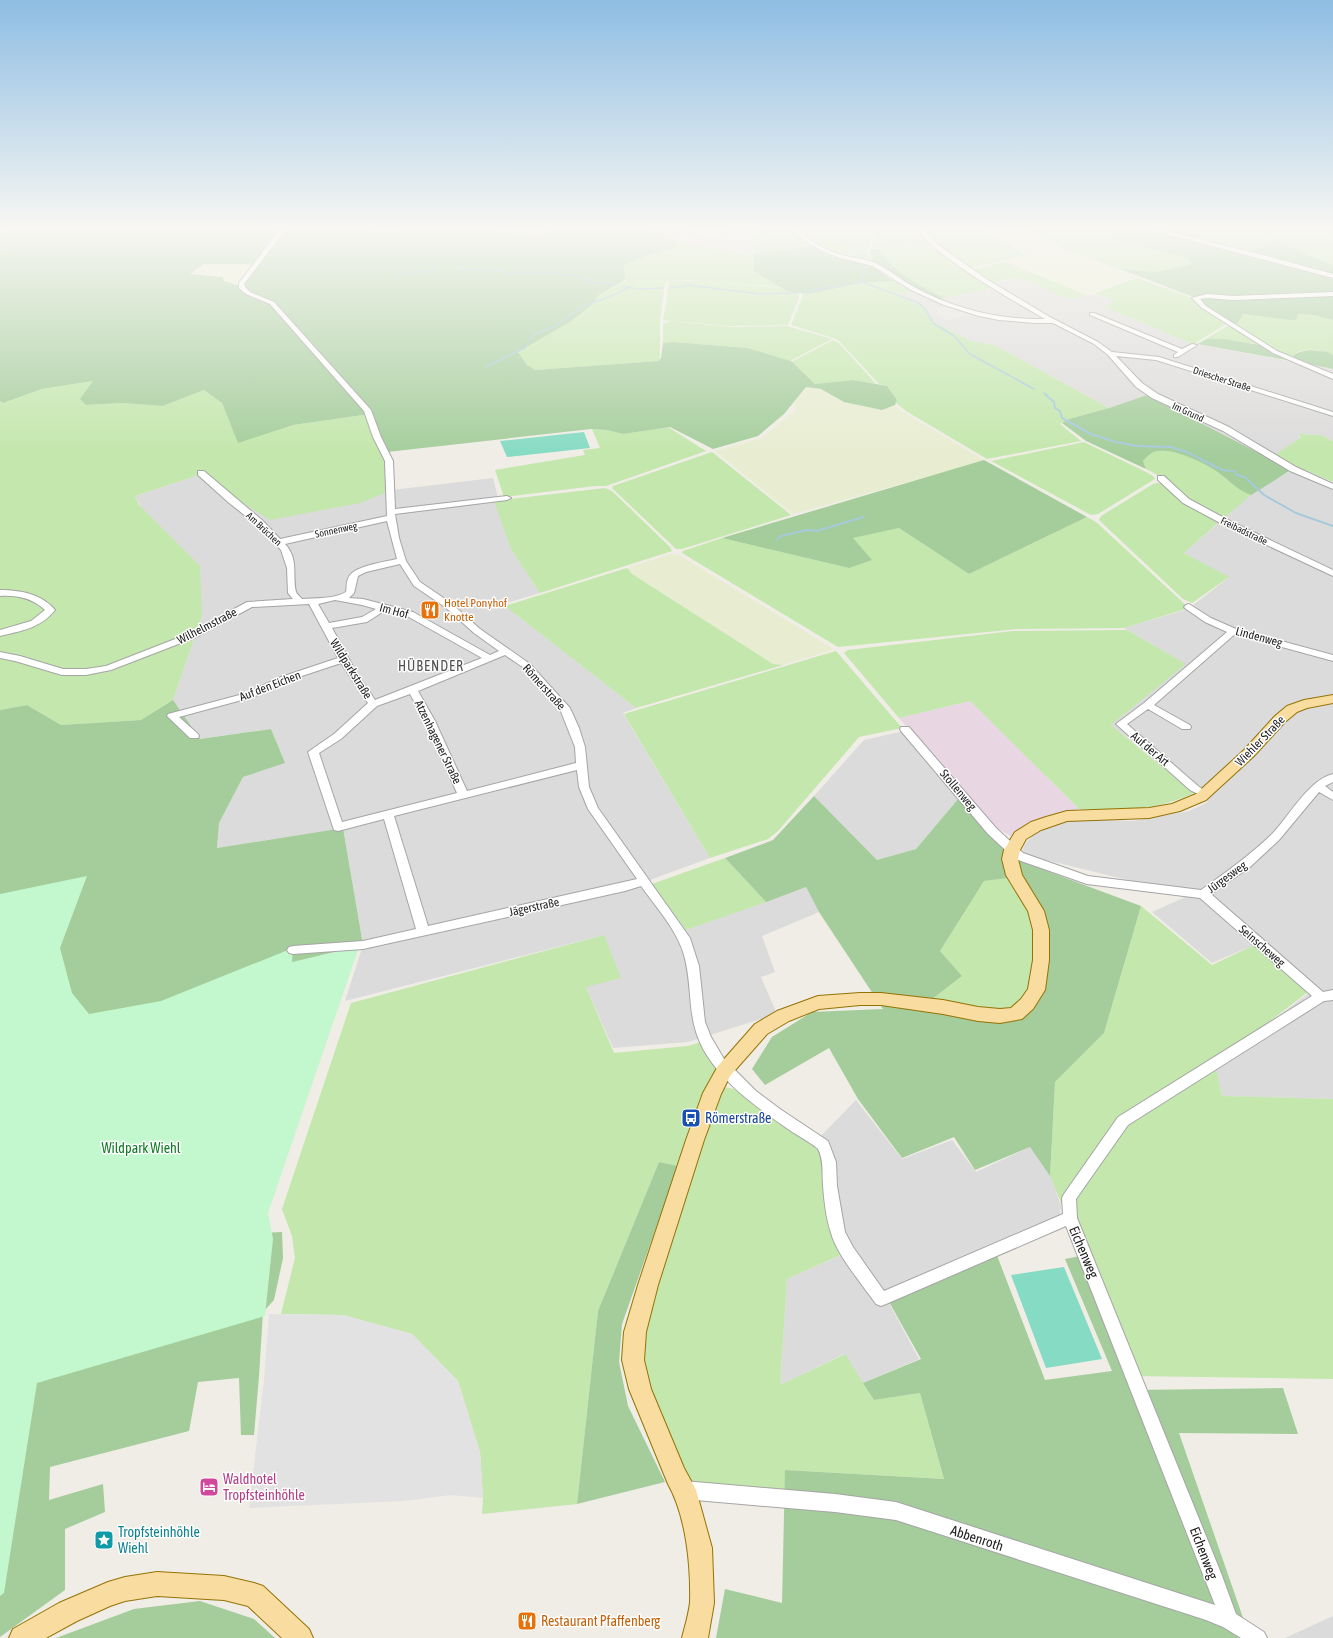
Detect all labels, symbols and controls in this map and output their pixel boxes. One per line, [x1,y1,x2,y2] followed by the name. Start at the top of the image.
[1192,364,1253,394] street label: Driescher Straße
[1170,400,1206,424] street label: Im Grund
[244,510,284,548] street label: Am Brüchen
[1219,515,1270,547] street label: Freibadstraße
[314,520,359,540] street label: Sonnenweg
[444,596,508,624] place label: Hotel Ponyhof Knotte
[419,599,441,621] restaurant icon: Hotel Ponyhof Knotte
[378,600,411,622] street label: Im Hof
[175,605,239,647] street label: Wilhelmstraße
[1234,624,1285,650] street label: Lindenweg
[327,636,375,702] street label: Wildparkstraße
[398,658,464,674] district label: HÜBENDER
[520,661,568,713] street label: Römerstraße
[237,668,303,704] street label: Auf den Eichen
[412,698,464,786] street label: Atzenhagener Straße
[1232,713,1288,769] street label: Wiehler Straße
[1128,729,1172,769] street label: Auf der Art
[937,767,980,814] street label: Stollenweg
[1205,858,1250,896] street label: Jürgesweg
[508,895,560,919] street label: Jägerstraße
[1236,922,1289,970] street label: Seinscheweg
[680,1107,702,1129] bus stop icon: Römerstraße
[705,1110,771,1126] place label: Römerstraße
[101,1140,181,1156] park label: Wildpark Wiehl
[1066,1224,1102,1280] street label: Eichenweg
[223,1471,305,1503] place label: Waldhotel Tropfsteinhöhle
[198,1476,220,1498] hotel icon: Waldhotel Tropfsteinhöhle
[948,1522,1006,1554] street label: Abbenroth
[118,1524,200,1556] place label: Tropfsteinhöhle Wiehl
[1187,1525,1221,1581] street label: Eichenweg
[93,1529,115,1551] place icon: Tropfsteinhöhle Wiehl
[516,1610,538,1632] restaurant icon: Restaurant Pfaffenberg
[541,1613,660,1629] place label: Restaurant Pfaffenberg

